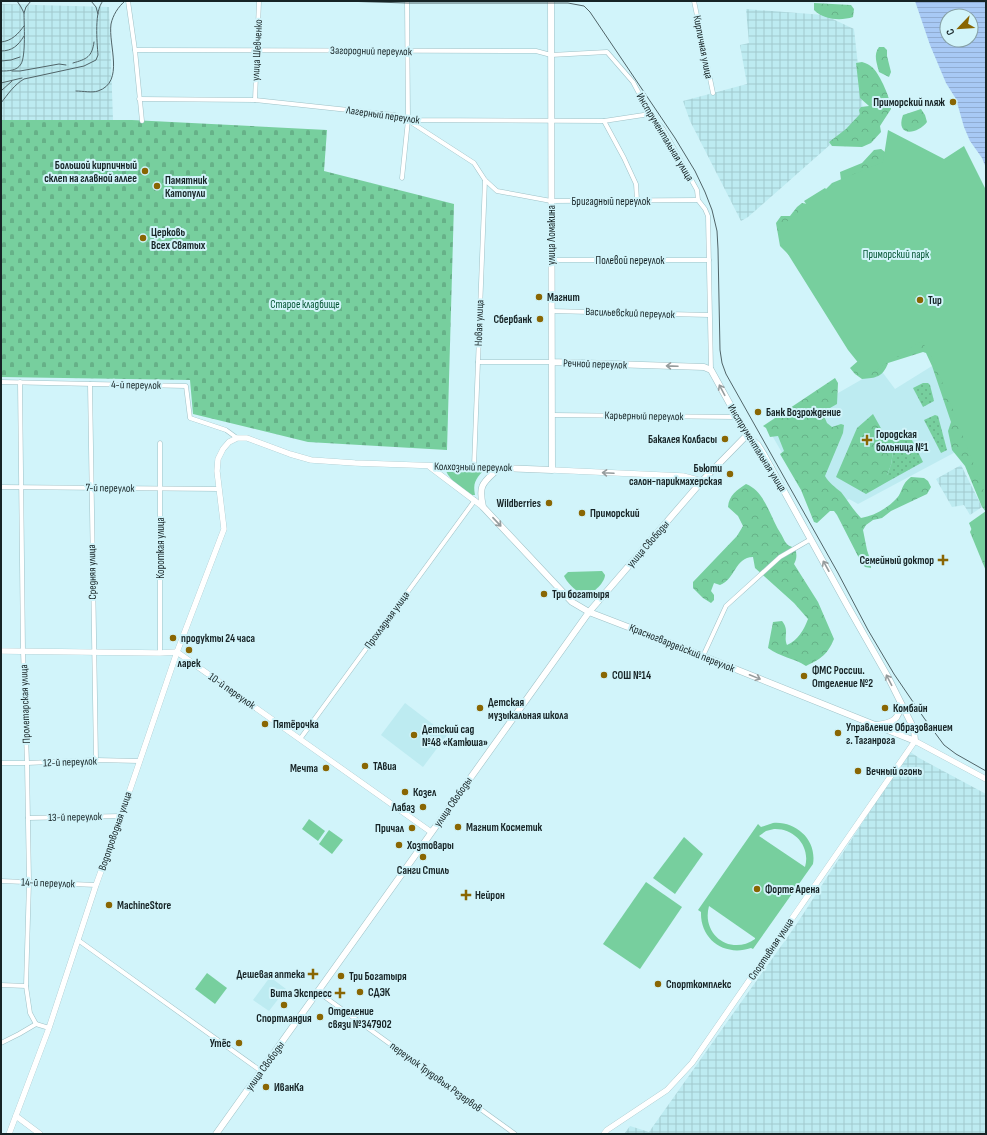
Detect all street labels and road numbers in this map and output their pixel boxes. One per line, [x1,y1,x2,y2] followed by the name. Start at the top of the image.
[690,14,716,80] street label: Кирпичная улица
[249,18,265,81] street label: улица Шевченко
[330,44,413,58] street label: Загородний переулок
[634,91,696,183] street label: Инструментальная улица
[344,103,421,127] street label: Лагерный переулок
[572,195,651,208] street label: Бригадный переулок
[545,205,558,265] street label: улица Ломакина
[596,254,665,267] street label: Полевой переулок
[472,300,486,346] street label: Новая улица
[585,305,676,321] street label: Васильевский переулок
[563,356,628,372] street label: Речной переулок
[111,378,162,392] street label: 4-й переулок
[725,402,789,494] street label: Инструментальная улица
[604,409,684,423] street label: Карьерный переулок
[434,460,513,474] street label: Колхозный переулок
[85,481,136,495] street label: 7-й переулок
[154,517,167,579] street label: Короткая улица
[624,518,672,570] street label: улица Свободы
[85,544,99,600] street label: Средняя улица
[362,589,412,651] street label: Прохладная улица
[627,621,737,675] street label: Красногвардейский переулок
[17,664,33,744] street label: Пролетарская улица
[206,670,259,712] street label: 10-й переулок
[43,755,98,769] street label: 12-й переулок
[431,775,475,829] street label: улица Свободы
[95,790,135,872] street label: Водопроводная улица
[48,810,103,824] street label: 13-й переулок
[21,876,76,890] street label: 14-й переулок
[746,916,796,982] street label: Спортивная улица
[243,1039,287,1093] street label: улица Свободы
[388,1039,485,1115] street label: переулок Трудовых Резервов

